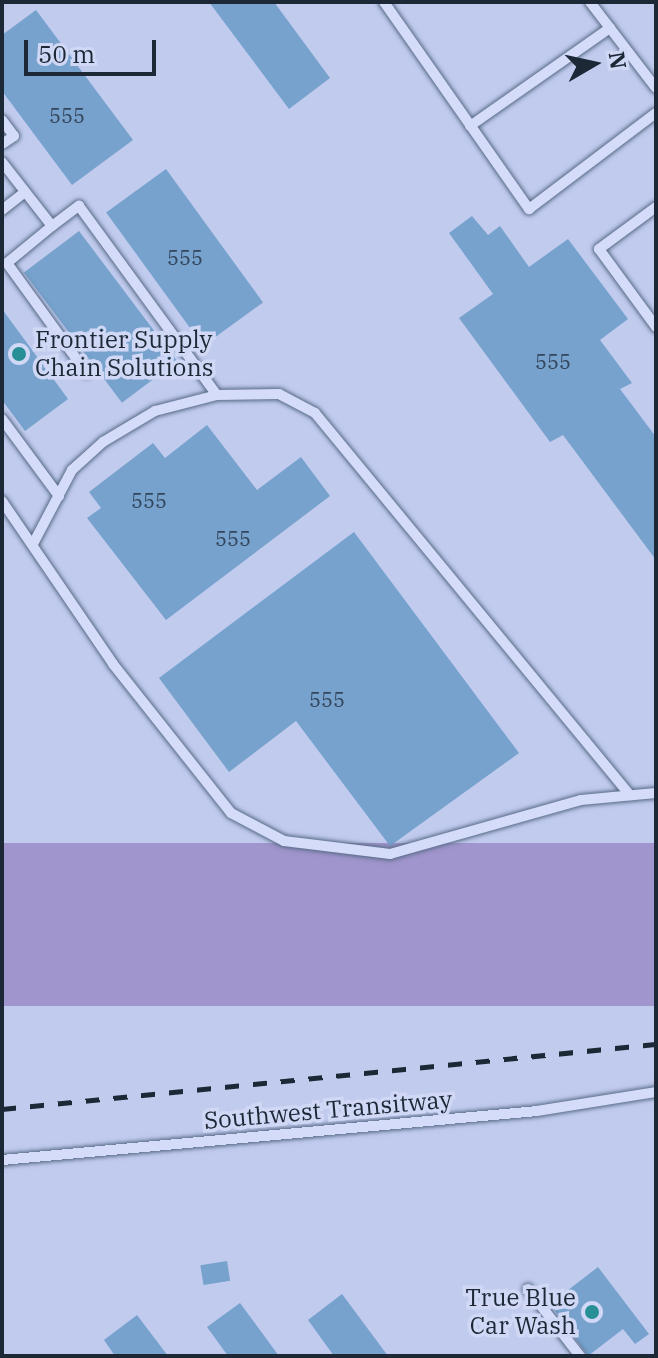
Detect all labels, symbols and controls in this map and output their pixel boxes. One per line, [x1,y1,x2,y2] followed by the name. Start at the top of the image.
[28,24,160,74] scale bar
[554,24,634,104] north arrow
[38,38,95,70] text: 50 m
[603,49,634,71] text: N
[49,103,85,127] house number: 555
[167,245,203,269] house number: 555
[35,326,213,382] place label: Frontier Supply Chain Solutions
[10,345,28,363] marker: Frontier Supply Chain Solutions
[535,349,571,373] house number: 555
[131,488,167,512] house number: 555
[215,526,251,550] house number: 555
[309,687,345,711] house number: 555
[203,1085,453,1135] street label: Southwest Transitway
[465,1284,576,1340] place label: True Blue Car Wash
[583,1303,601,1321] marker: True Blue Car Wash

